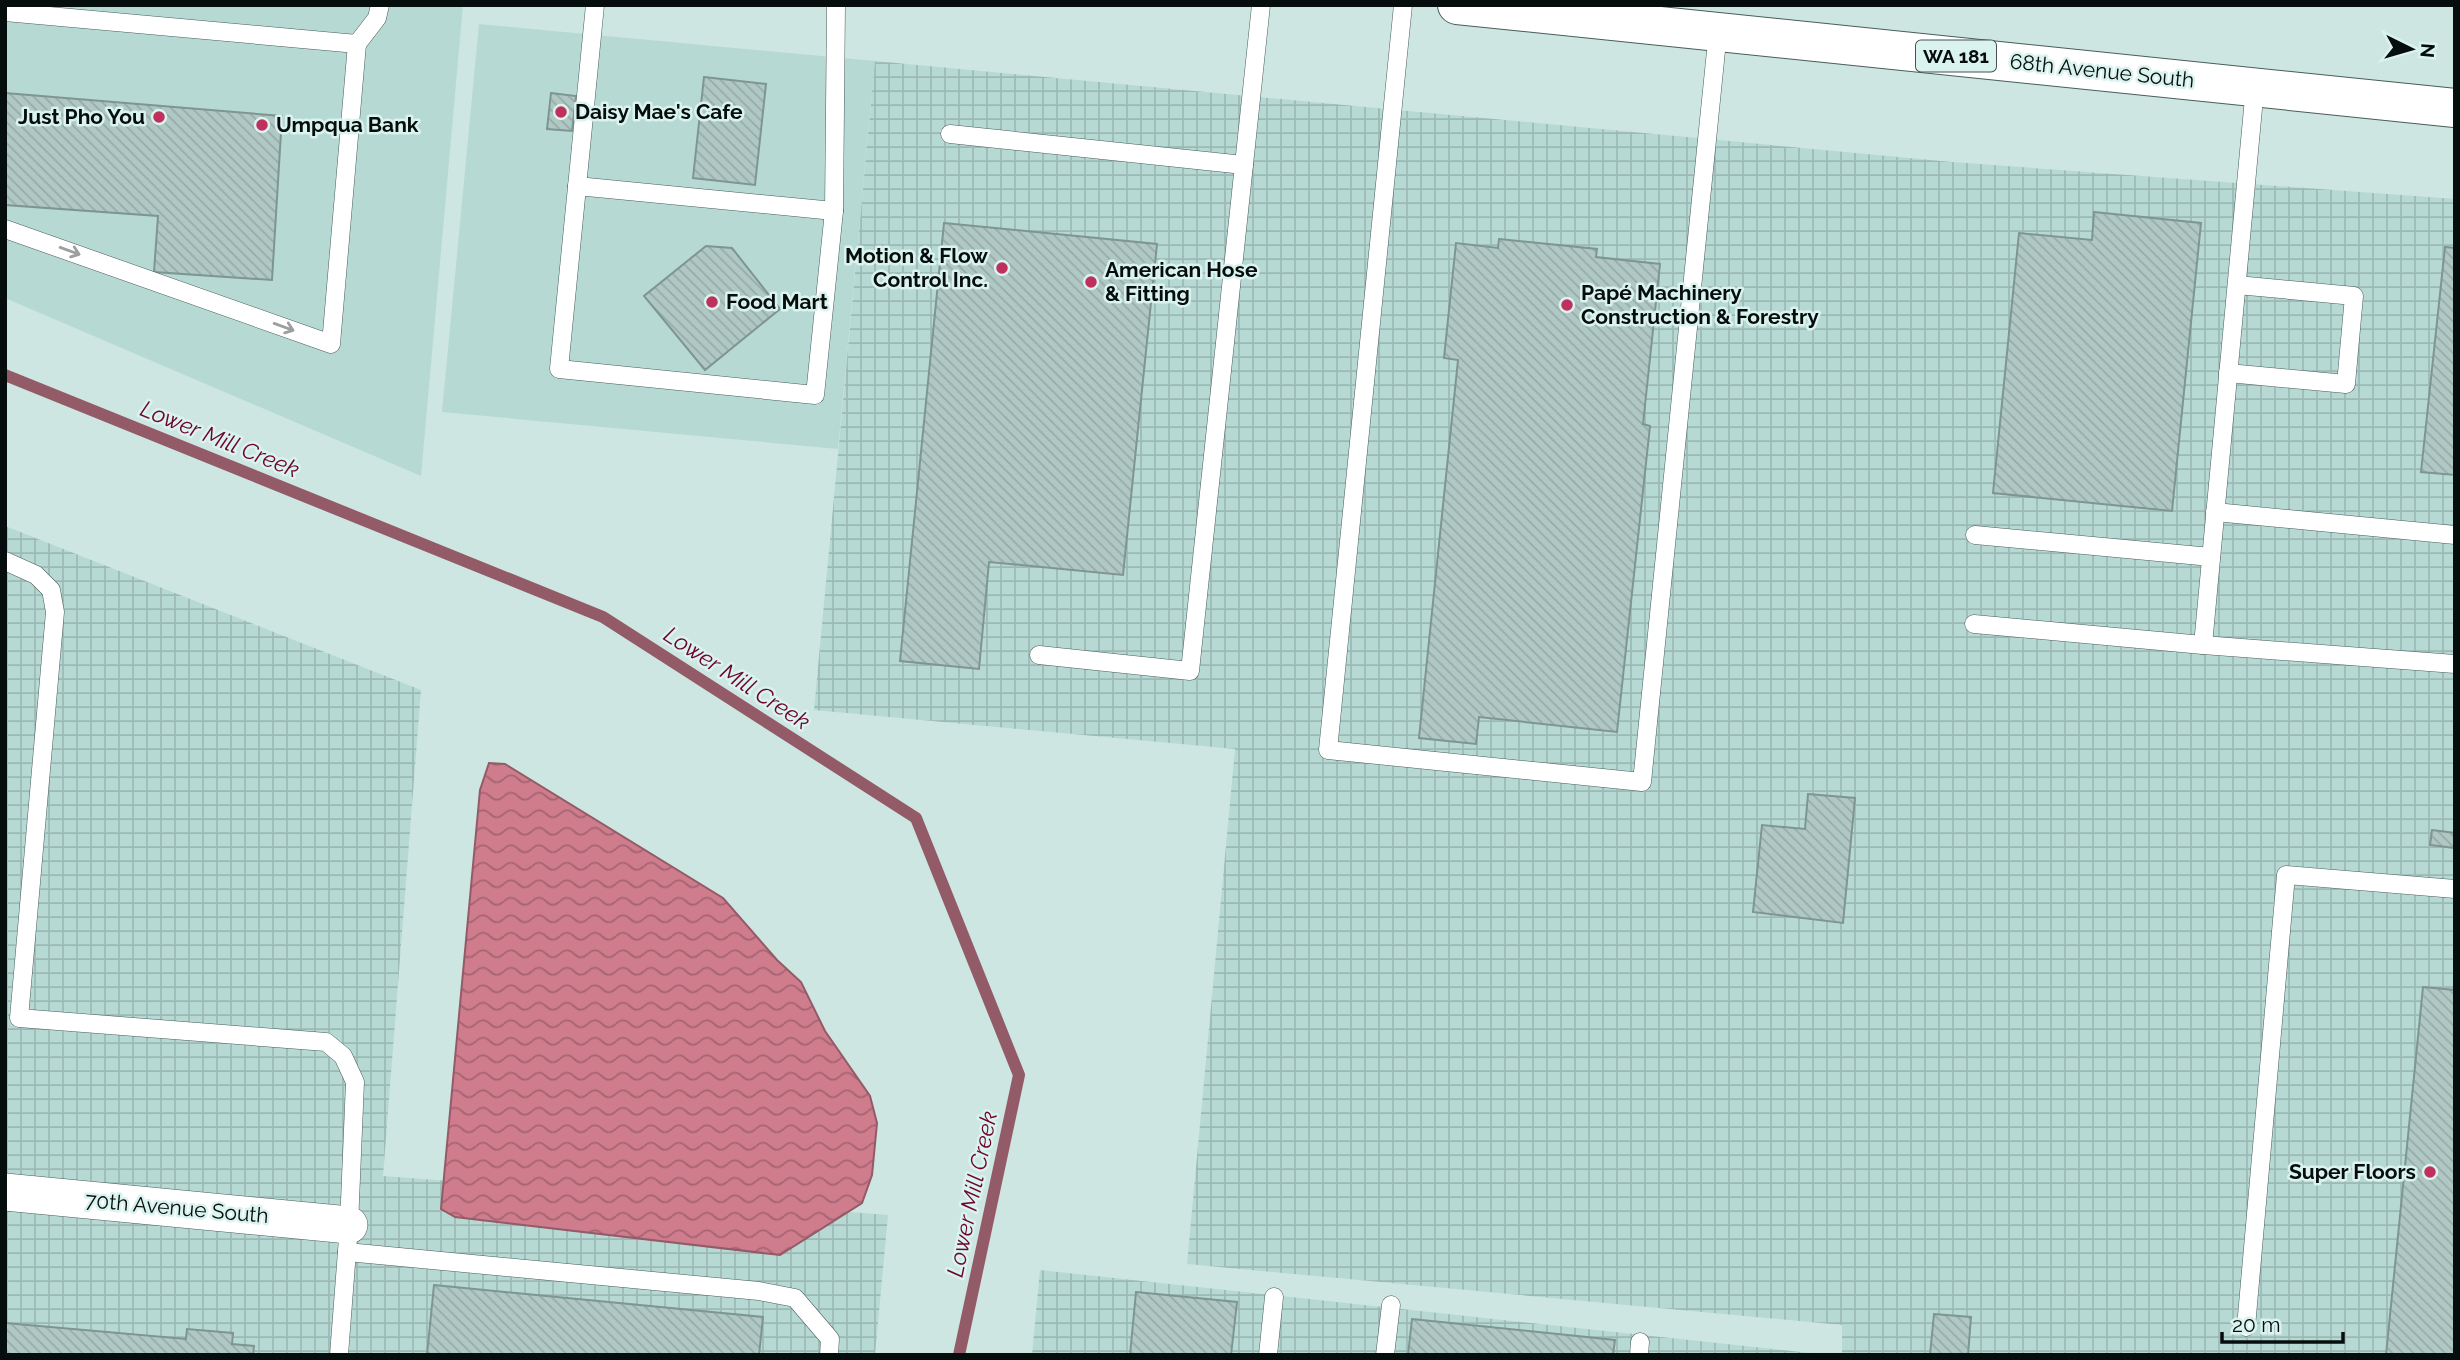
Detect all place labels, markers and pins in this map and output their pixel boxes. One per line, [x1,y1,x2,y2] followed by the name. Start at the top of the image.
[575,99,743,124] place label: Daisy Mae's Cafe
[18,104,145,129] place label: Just Pho You
[553,104,569,120] marker: Daisy Mae's Cafe
[151,109,167,125] marker: Just Pho You
[276,112,419,137] place label: Umpqua Bank
[254,117,270,133] marker: Umpqua Bank
[845,243,988,292] place label: Motion & Flow Control Inc.
[1105,257,1258,306] place label: American Hose & Fitting
[994,260,1010,276] marker: Motion & Flow Control Inc.
[1083,274,1099,290] marker: American Hose & Fitting
[1581,280,1819,329] place label: Papé Machinery Construction & Forestry
[726,289,828,314] place label: Food Mart
[704,294,720,310] marker: Food Mart
[1559,297,1575,313] marker: Papé Machinery Construction & Forestry
[2289,1159,2416,1184] place label: Super Floors
[2422,1164,2438,1180] marker: Super Floors

